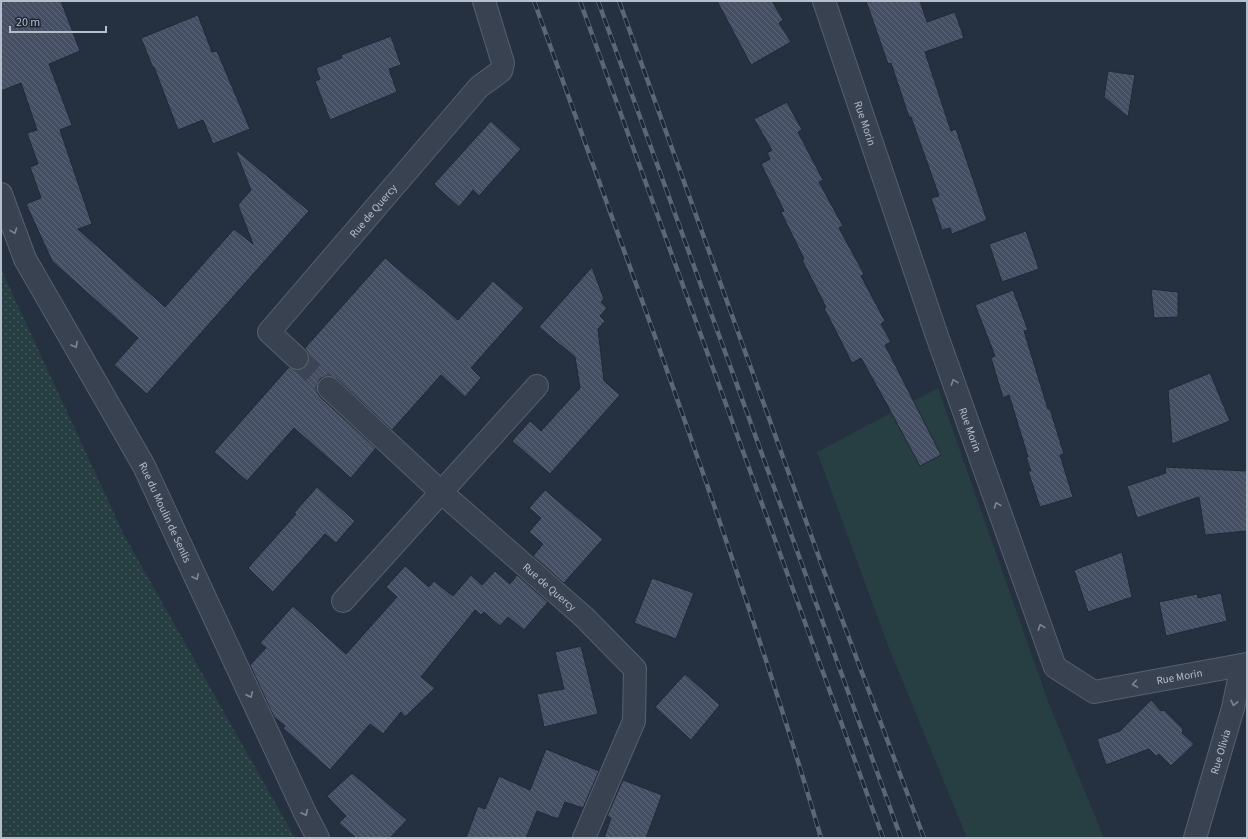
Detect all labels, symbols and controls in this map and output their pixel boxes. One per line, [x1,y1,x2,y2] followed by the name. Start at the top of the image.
[10,8,106,34] scale bar
[16,14,40,31] text: 20 m
[851,99,880,148] street label: Rue Morin
[346,181,400,241] street label: Rue de Quercy
[10,227,18,234] one-way arrow
[70,341,77,348] one-way arrow
[950,379,958,386] one-way arrow
[956,405,985,454] street label: Rue Morin
[136,459,195,565] street label: Rue du Moulin de Senlis
[994,501,1002,508] one-way arrow
[520,559,579,614] street label: Rue de Quercy
[191,573,199,581] one-way arrow
[1037,624,1046,631] one-way arrow
[1155,665,1204,688] street label: Rue Morin
[1132,679,1138,688] one-way arrow
[245,691,253,699] one-way arrow
[1231,700,1239,706] one-way arrow
[1207,727,1234,776] street label: Rue Olivia
[300,809,308,817] one-way arrow

